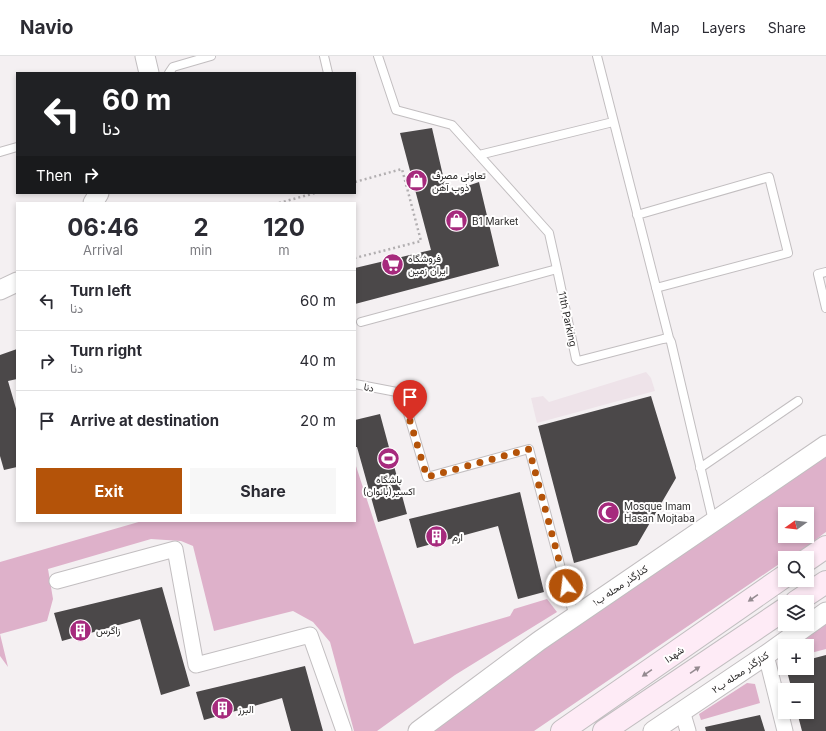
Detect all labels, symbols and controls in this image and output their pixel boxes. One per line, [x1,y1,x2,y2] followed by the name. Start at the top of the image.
[20,16,73,39] text: Navio
[651,19,680,36] text: Map
[702,19,746,36] text: Layers
[768,19,806,36] text: Share
[102,83,171,117] text: 60 m
[36,88,88,140] icon: left
[102,118,120,139] text: دنا
[80,164,102,186] icon: right
[36,166,72,185] text: Then
[403,168,429,194] shop icon: تعاونی مصرف ذوب آهن
[432,169,486,194] place label: تعاونی مصرف ذوب آهن
[443,208,469,234] shop icon: B1 Market
[67,213,139,242] text: 06:46
[193,213,209,242] text: 2
[263,213,305,242] text: 120
[472,215,519,227] place label: B1 Market
[83,242,123,258] text: Arrival
[190,242,212,258] text: min
[278,242,290,258] text: m
[380,251,406,277] supermarket icon: فروشگاه ایران زمین
[408,252,448,277] place label: فروشگاه ایران زمین
[70,281,131,300] text: Turn left
[36,290,58,312] icon: left
[556,290,580,348] street label: 11th Parking
[300,291,336,310] text: 60 m
[70,300,83,316] text: دنا
[70,341,142,360] text: Turn right
[36,350,58,372] icon: right
[299,351,336,370] text: 40 m
[70,360,83,376] text: دنا
[363,380,375,394] street label: دنا
[393,380,427,421] pin
[399,386,421,408] icon: arrive
[36,410,58,432] icon: arrive
[70,411,219,430] text: Arrive at destination
[300,411,336,430] text: 20 m
[376,446,402,472] sports icon: باشگاه اکسیر(بانوان)
[36,468,182,514] button: Exit
[190,468,336,514] button: Share
[363,473,415,498] place label: باشگاه اکسیر(بانوان)
[595,499,621,525] mosque icon: Mosque Imam Hasan Mojtaba
[624,500,695,524] place label: Mosque Imam Hasan Mojtaba
[778,507,814,543] north arrow
[778,507,814,719] map controls
[423,524,449,550] building icon: ارم
[452,531,463,544] place label: ارم
[778,551,814,587] button: search
[590,562,651,609] street label: کنارگذر محله ب۱
[545,565,587,607] position arrow
[748,594,758,602] one-way arrow
[778,595,814,631] button: layers
[67,617,93,643] building icon: زاگرس
[96,624,120,637] place label: زاگرس
[778,639,814,675] button: +
[662,643,687,666] street label: شهدا
[709,648,772,696] street label: کنارگذر محله ب۲
[689,666,700,674] one-way arrow
[641,669,652,677] one-way arrow
[778,683,814,719] button: −
[209,696,235,722] building icon: البرز
[237,703,254,716] place label: البرز

